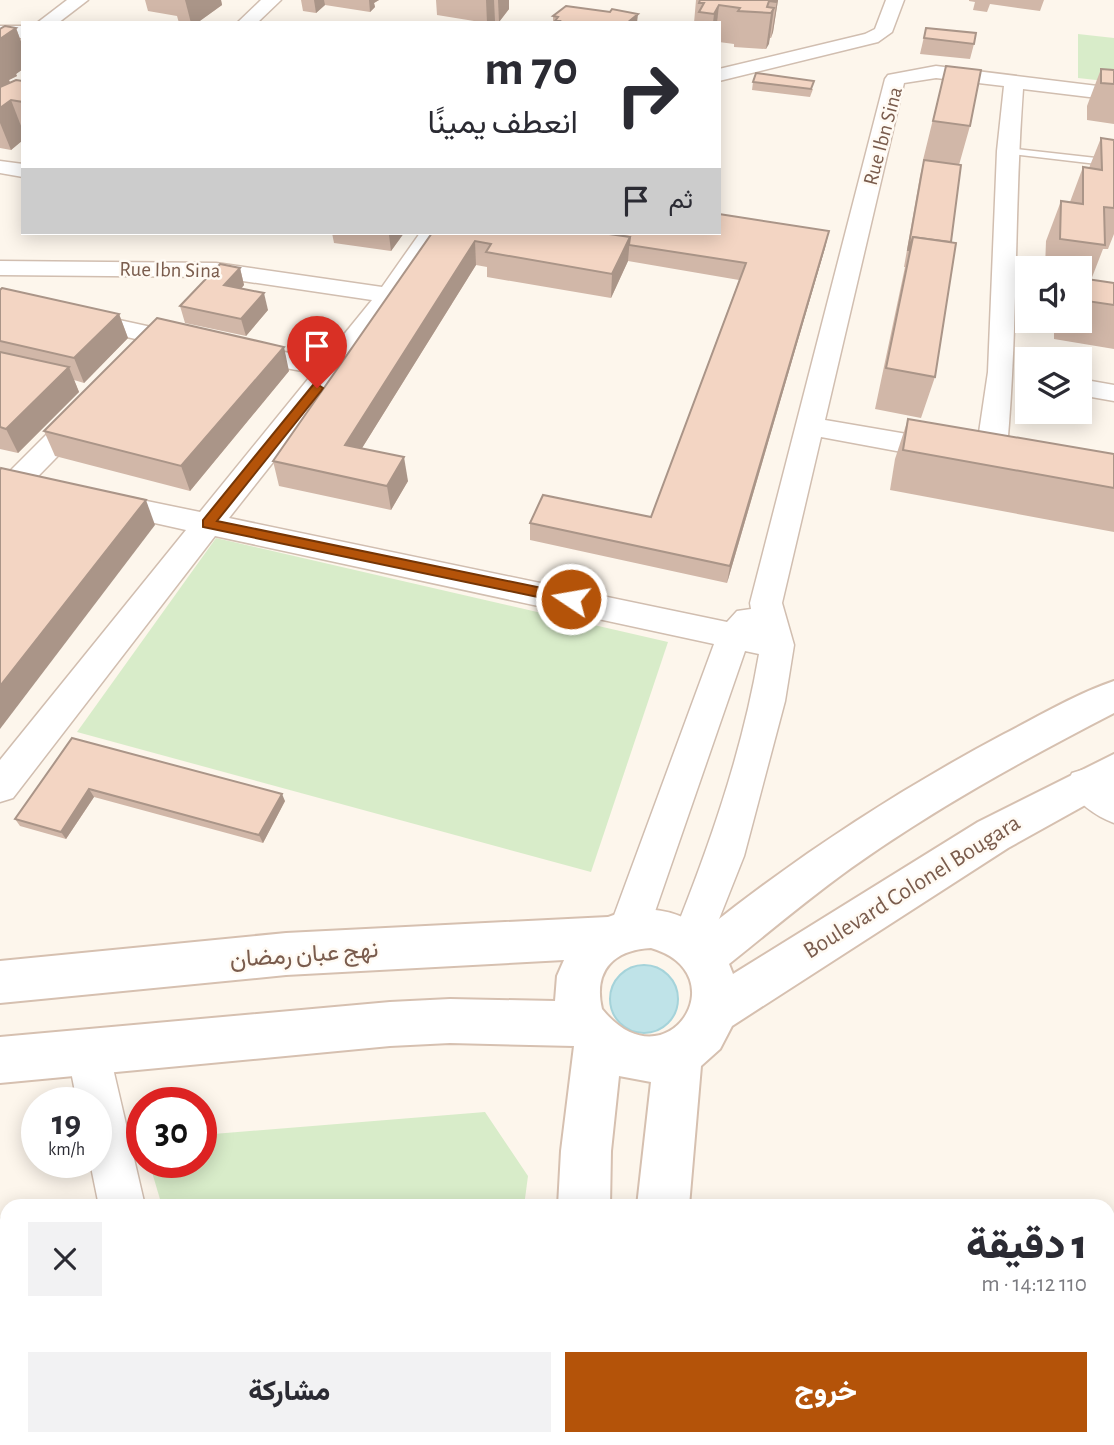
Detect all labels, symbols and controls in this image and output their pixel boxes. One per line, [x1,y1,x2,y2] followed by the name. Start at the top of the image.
[484,45,578,94] text: 70 m
[602,49,693,140] icon: right
[860,84,906,188] street label: Rue Ibn Sina
[427,107,578,139] text: انعطف يمينًا
[617,182,655,220] icon: arrive
[669,187,693,213] text: ثم
[1015,256,1092,424] map controls
[1015,256,1092,333] button: sound
[119,259,221,281] street label: Rue Ibn Sina
[287,316,347,388] pin
[298,327,336,365] icon: arrive
[1015,347,1092,424] button: layers
[534,562,608,636] position arrow
[799,810,1025,964] street label: Boulevard Colonel Bougara
[229,938,379,976] street label: نهج عبان رمضان
[126,1087,217,1178] speed limit sign: 30
[52,1106,81,1141] text: 19
[48,1141,85,1159] text: km/h
[28,1222,102,1296] button: close
[966,1224,1087,1266] text: 1 دقيقة
[981,1273,1087,1296] text: 110 m · 14:12
[28,1352,551,1432] button: مشاركة
[565,1352,1087,1432] button: خروج

